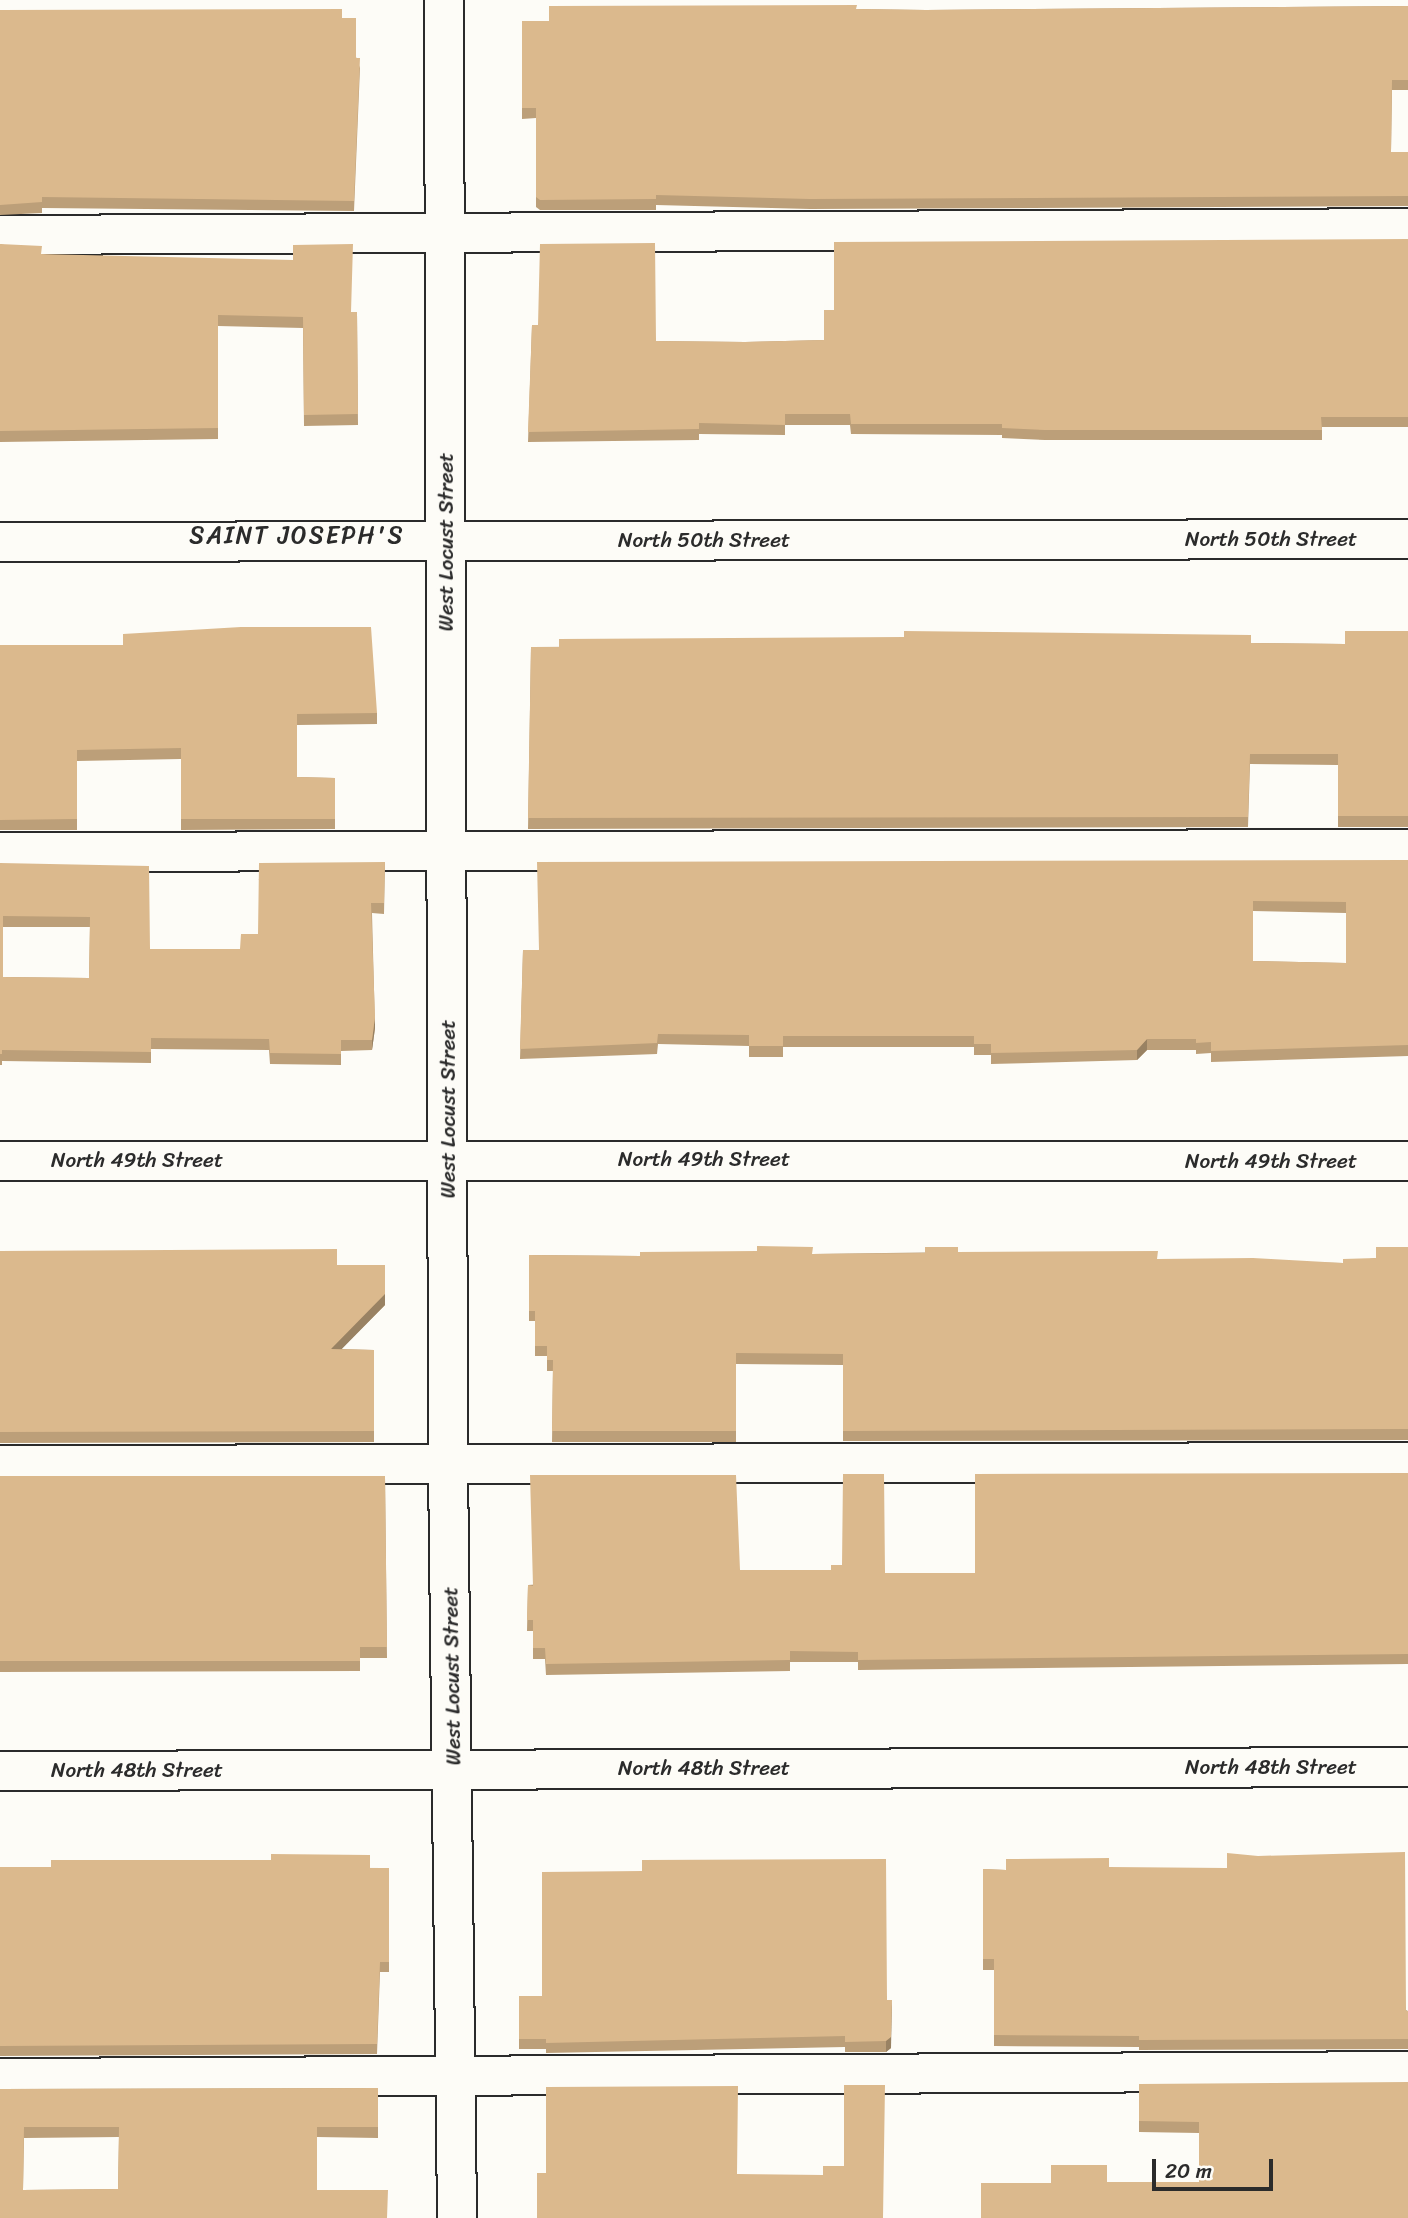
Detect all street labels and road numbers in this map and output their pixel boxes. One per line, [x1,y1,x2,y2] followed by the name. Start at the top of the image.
[433,453,459,631] street label: West Locust Street
[1185,526,1357,552] street label: North 50th Street
[618,527,790,553] street label: North 50th Street
[435,1020,461,1198] street label: West Locust Street
[618,1146,790,1172] street label: North 49th Street
[51,1147,223,1173] street label: North 49th Street
[1185,1148,1357,1174] street label: North 49th Street
[438,1587,466,1765] street label: West Locust Street
[1185,1754,1357,1780] street label: North 48th Street
[618,1755,790,1781] street label: North 48th Street
[51,1757,223,1783] street label: North 48th Street

